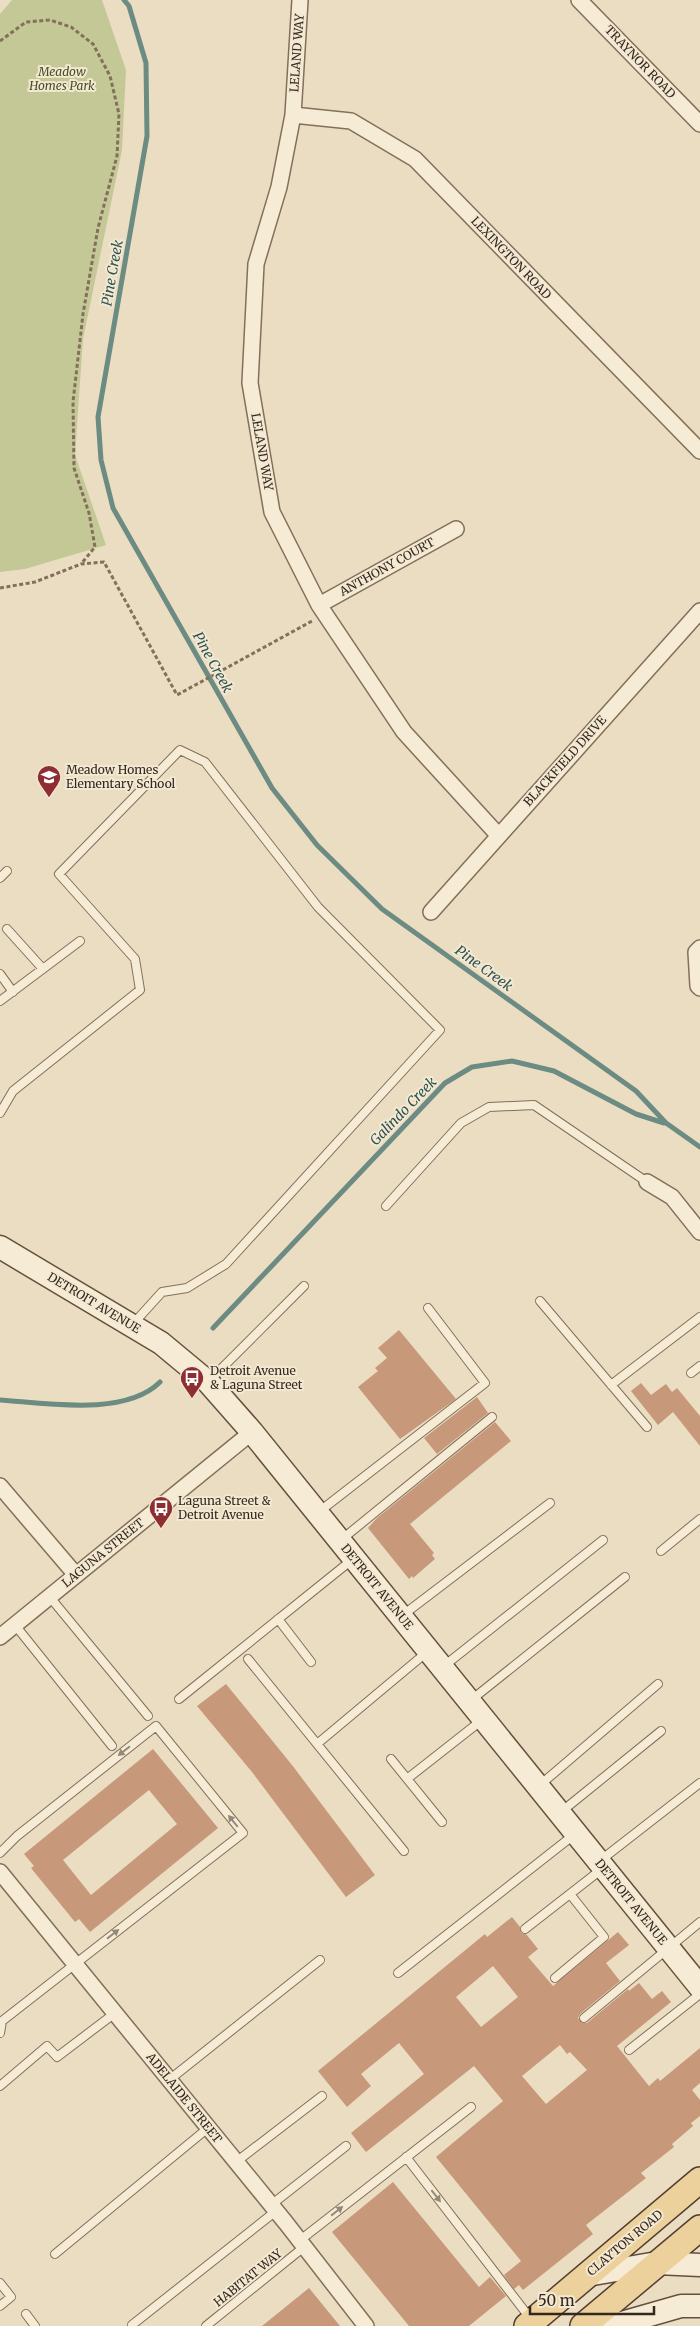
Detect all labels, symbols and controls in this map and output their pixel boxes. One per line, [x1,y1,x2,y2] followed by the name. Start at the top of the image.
[286,13,307,93] street label: LELAND WAY
[602,22,679,101] street label: TRAYNOR ROAD
[28,64,95,93] park label: Meadow Homes Park
[468,213,555,302] street label: LEXINGTON ROAD
[97,238,127,307] water label: Pine Creek
[248,412,277,492] street label: LELAND WAY
[336,534,438,599] street label: ANTHONY COURT
[189,628,237,696] water label: Pine Creek
[520,712,609,809] street label: BLACKFIELD DRIVE
[66,762,176,791] place label: Meadow Homes Elementary School
[36,764,62,798] school or university icon: Meadow Homes Elementary School
[452,941,517,995] water label: Pine Creek
[366,1073,440,1149] water label: Galindo Creek
[45,1269,144,1336] street label: DETROIT AVENUE
[210,1363,303,1392] place label: Detroit Avenue & Laguna Street
[179,1365,205,1399] bus stop icon: Detroit Avenue & Laguna Street
[178,1493,271,1522] place label: Laguna Street & Detroit Avenue
[148,1495,174,1529] bus stop icon: Laguna Street & Detroit Avenue
[59,1515,147,1590] street label: LAGUNA STREET
[338,1541,417,1633] street label: DETROIT AVENUE
[117,1746,131,1756] one-way arrow
[227,1815,238,1828] one-way arrow
[592,1856,671,1948] street label: DETROIT AVENUE
[106,1929,120,1939] one-way arrow
[143,2049,226,2146] street label: ADELAIDE STREET
[431,2189,442,2202] one-way arrow
[331,2205,344,2216] one-way arrow
[584,2207,666,2279] street label: CLAYTON ROAD
[211,2245,285,2310] street label: HABITAT WAY
[530,2284,654,2316] scale bar
[538,2291,575,2310] text: 50 m

